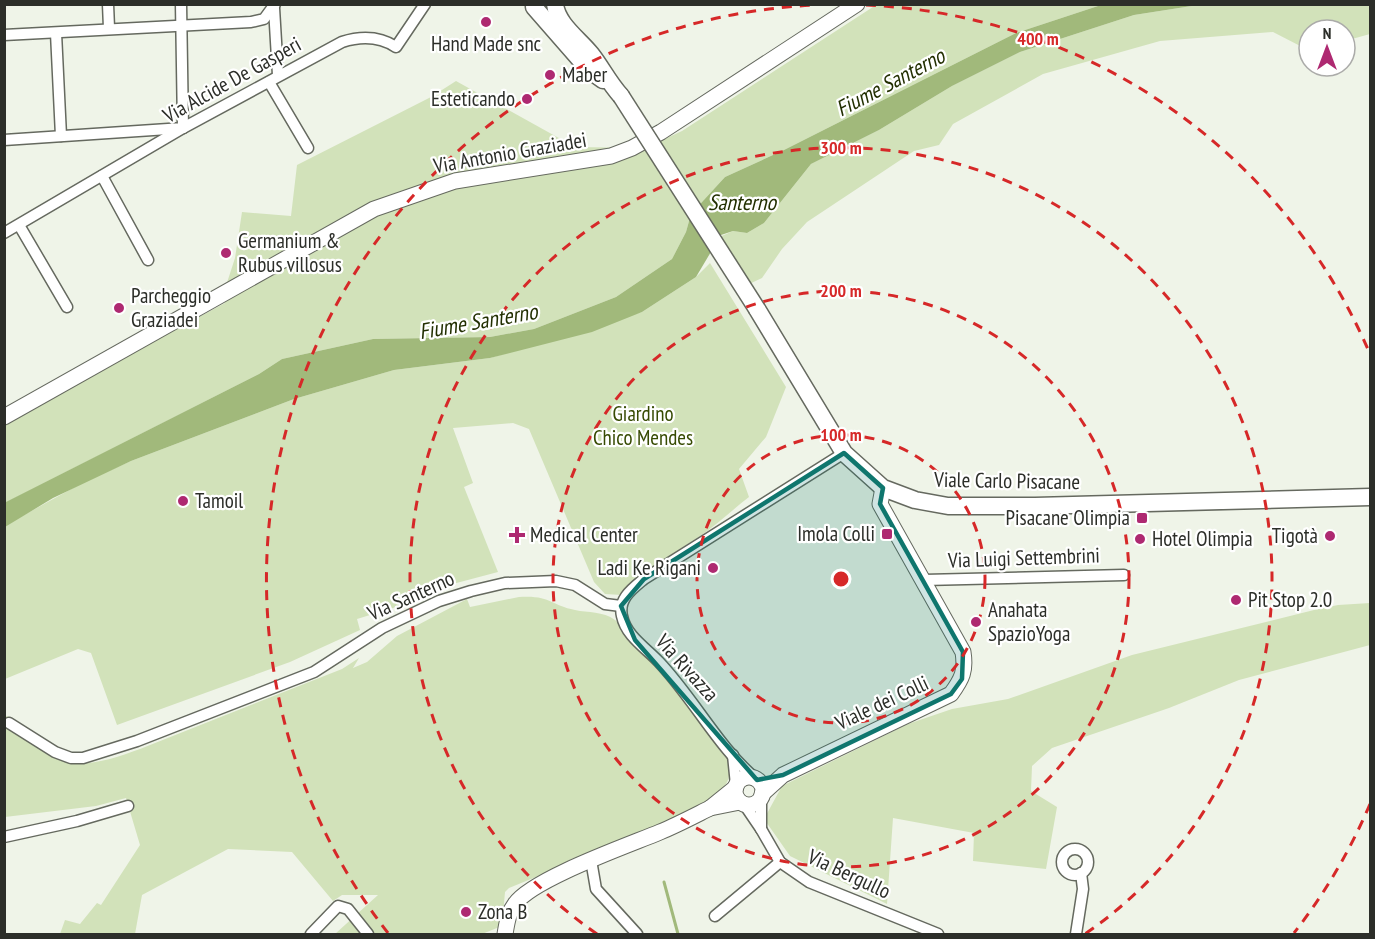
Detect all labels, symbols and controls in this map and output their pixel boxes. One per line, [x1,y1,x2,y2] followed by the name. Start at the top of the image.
[479,15,493,29] marker: Hand Made snc
[1297,18,1357,78] north arrow
[1323,23,1331,43] text: N
[1017,27,1059,50] text: 400 m
[157,30,306,129] street label: Via Alcide De Gasperi
[431,30,542,57] place label: Hand Made snc
[831,41,951,122] water label: Fiume Santerno
[562,61,608,88] place label: Maber
[543,68,557,82] marker: Maber
[431,85,515,112] place label: Esteticando
[520,92,534,106] marker: Esteticando
[430,126,589,179] street label: Via Antonio Graziadei
[820,136,862,159] text: 300 m
[708,188,778,216] water label: Santerno
[238,227,342,278] place label: Germanium & Rubus villosus
[219,246,233,260] marker: Germanium & Rubus villosus
[820,279,862,302] text: 200 m
[131,282,211,333] place label: Parcheggio Graziadei
[417,297,541,345] water label: Fiume Santerno
[112,301,126,315] marker: Parcheggio Graziadei
[593,400,693,451] park label: Giardino Chico Mendes
[820,423,862,446] text: 100 m
[933,466,1080,495] street label: Viale Carlo Pisacane
[195,487,243,514] place label: Tamoil
[176,494,190,508] marker: Tamoil
[1006,504,1130,531] place label: Pisacane Olimpia
[1135,511,1149,525] marker: Pisacane Olimpia
[797,520,875,547] place label: Imola Colli
[530,521,638,548] place label: Medical Center
[1272,522,1318,549] place label: Tigotà
[1152,525,1253,552] place label: Hotel Olimpia
[508,526,526,544] marker: Medical Center
[880,527,894,541] marker: Imola Colli
[1323,529,1337,543] marker: Tigotà
[1133,532,1147,546] marker: Hotel Olimpia
[947,541,1100,574] street label: Via Luigi Settembrini
[598,554,701,581] place label: Ladi Ke Rigani
[706,561,720,575] marker: Ladi Ke Rigani
[362,564,458,627] street label: Via Santerno
[831,569,851,589] centre of rings
[1248,586,1332,613] place label: Pit Stop 2.0
[1229,593,1243,607] marker: Pit Stop 2.0
[988,596,1070,647] place label: Anahata SpazioYoga
[969,615,983,629] marker: Anahata SpazioYoga
[649,627,725,707] street label: Via Rivazza
[830,669,933,736] street label: Viale dei Colli
[802,842,895,904] street label: Via Bergullo
[478,898,527,925] place label: Zona B
[459,905,473,919] marker: Zona B

